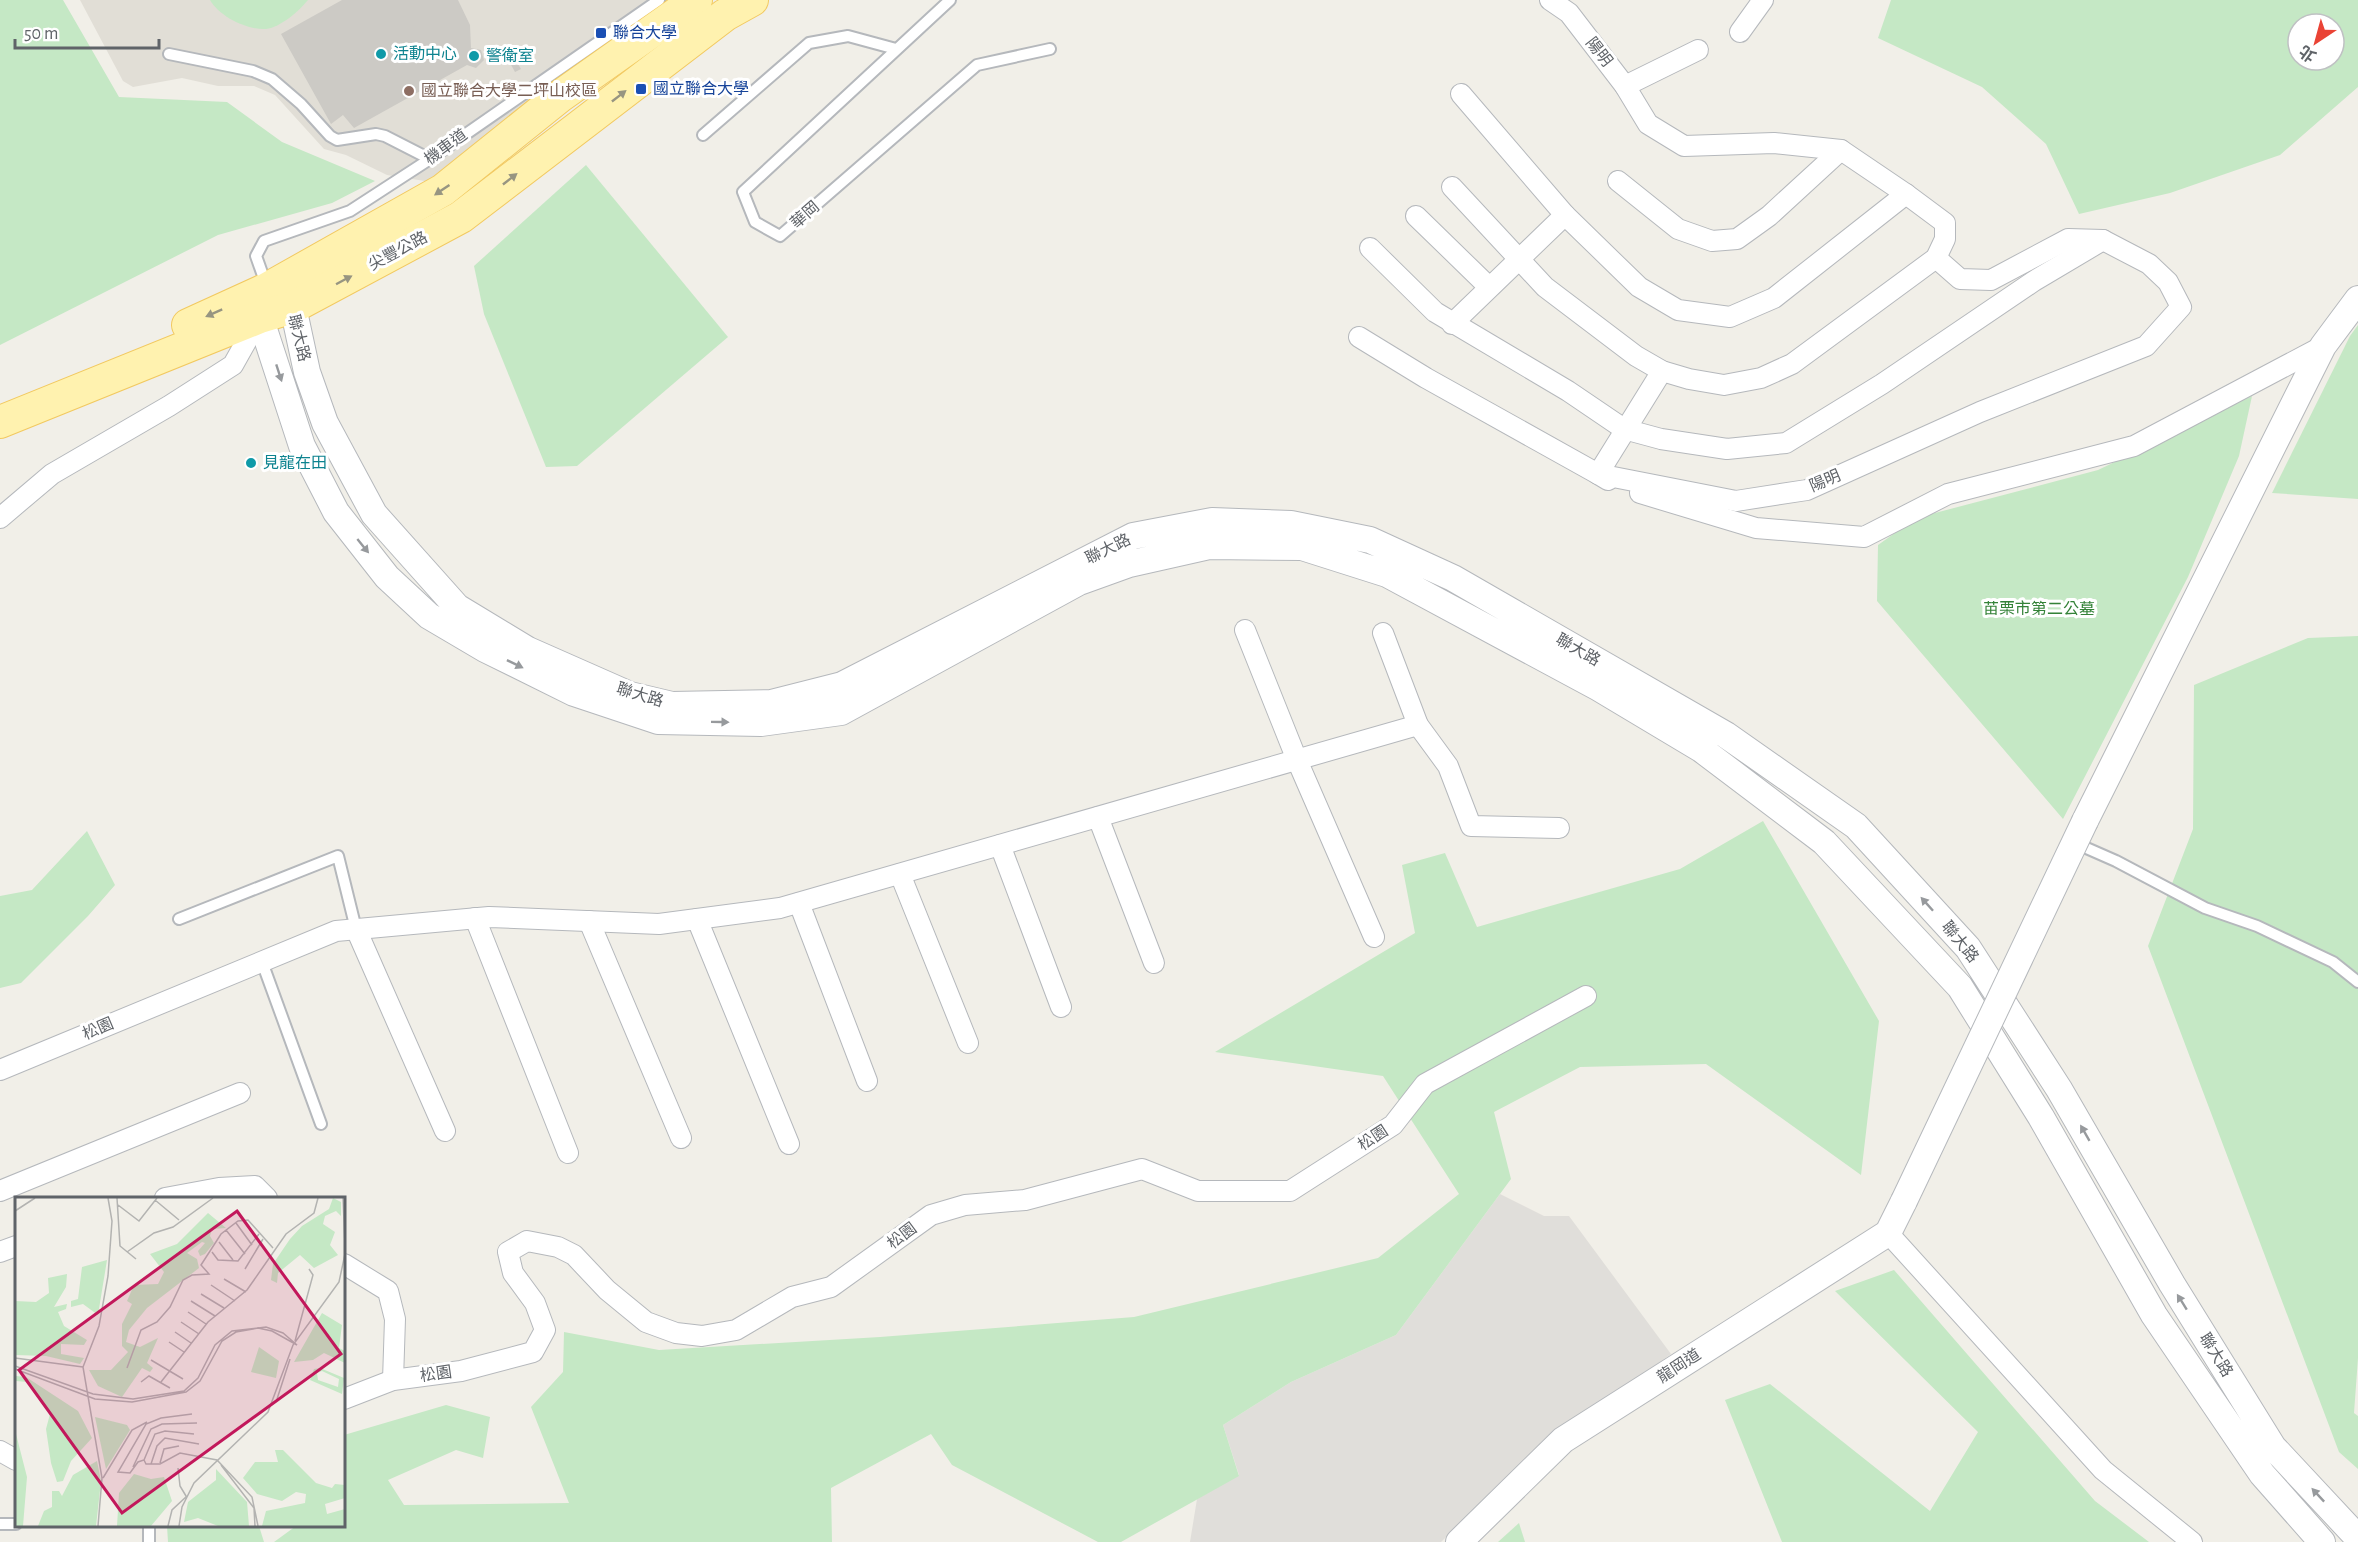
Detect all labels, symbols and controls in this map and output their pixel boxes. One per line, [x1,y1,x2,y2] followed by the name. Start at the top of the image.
[15,12,159,50] scale bar
[2286,12,2346,72] north arrow
[613,24,677,41] place label: 聯合大學
[24,25,58,43] text: 50 m
[594,26,608,40] marker: 聯合大學
[1583,34,1616,70] street label: 陽明
[2296,42,2319,65] text: 北
[393,45,457,62] place label: 活動中心
[374,47,388,61] marker: 活動中心
[486,47,534,64] place label: 警衛室
[467,49,481,63] marker: 警衛室
[653,80,749,97] place label: 國立聯合大學
[421,82,597,99] place label: 國立聯合大學二坪山校區
[634,82,648,96] marker: 國立聯合大學
[402,84,416,98] marker: 國立聯合大學二坪山校區
[612,90,627,102] one-way arrow
[421,126,470,168] street label: 機車道
[502,173,518,185] one-way arrow
[434,184,450,195] one-way arrow
[788,198,822,232] street label: 華岡
[366,228,430,273] street label: 尖豐公路
[336,275,353,285] one-way arrow
[204,308,222,318] one-way arrow
[285,313,314,363] street label: 聯大路
[275,364,285,382] one-way arrow
[263,454,327,471] place label: 見龍在田
[244,456,258,470] marker: 見龍在田
[1807,466,1843,495] street label: 陽明
[1082,530,1133,567] street label: 聯大路
[357,539,369,554] one-way arrow
[1983,600,2095,617] park label: 苗栗市第二公墓
[1553,630,1603,669] street label: 聯大路
[507,659,524,669] one-way arrow
[615,679,666,710] street label: 聯大路
[711,718,730,727] one-way arrow
[1920,896,1934,911] one-way arrow
[1939,918,1982,966] street label: 聯大路
[80,1015,116,1043] street label: 松園
[1355,1123,1391,1153] street label: 松園
[2079,1125,2090,1141] one-way arrow
[15,1197,345,1527] inset map
[884,1220,920,1252] street label: 松園
[2177,1294,2188,1310] one-way arrow
[2196,1330,2236,1380] street label: 聯大路
[1654,1345,1703,1386] street label: 龍岡道
[419,1364,453,1384] street label: 松園
[2312,1488,2325,1503] one-way arrow

